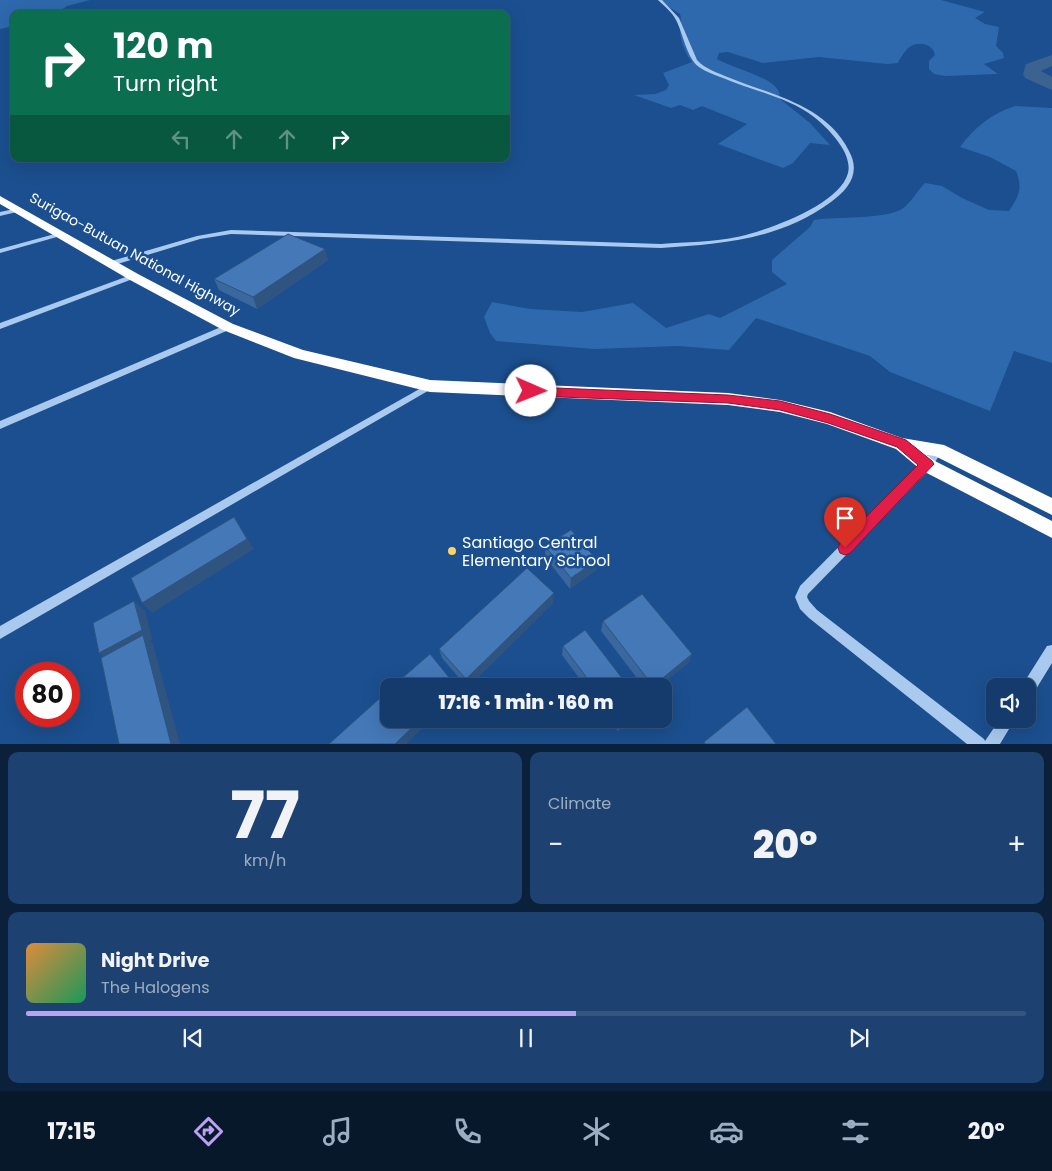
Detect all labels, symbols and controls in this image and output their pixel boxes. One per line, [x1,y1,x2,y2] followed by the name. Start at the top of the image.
[113,21,213,70] text: 120 m
[30,30,95,95] icon: right
[113,68,218,99] text: Turn right
[167,125,195,153] icon: left
[220,125,248,153] icon: ahead
[273,125,301,153] icon: ahead
[326,125,354,153] icon: right
[26,188,244,320] street label: Surigao-Butuan National Highway
[504,364,556,416] position arrow
[824,497,866,548] pin
[831,504,859,532] icon: arrive
[462,531,610,572] place label: Santiago Central Elementary School
[446,545,458,557] marker: Santiago Central Elementary School
[15,662,80,727] speed limit sign: 80
[986,678,1036,728] map controls
[986,678,1036,728] button: sound
[438,689,614,716] text: 17:16 · 1 min · 160 m
[230,770,300,861] text: 77
[548,792,611,815] text: Climate
[753,818,818,871] text: 20°
[548,825,563,864] text: −
[1007,825,1026,864] text: +
[244,849,286,872] text: km/h
[101,947,210,974] text: Night Drive
[101,976,209,999] text: The Halogens
[179,1024,207,1052] icon: previous
[512,1024,540,1052] icon: pause
[845,1024,873,1052] icon: next
[191,1114,226,1149] icon: directions
[320,1114,355,1149] icon: music
[450,1114,485,1149] icon: phone
[579,1114,614,1149] icon: climate
[709,1114,744,1149] icon: car
[838,1114,873,1149] icon: filters
[47,1116,96,1147] text: 17:15
[968,1116,1005,1147] text: 20°

